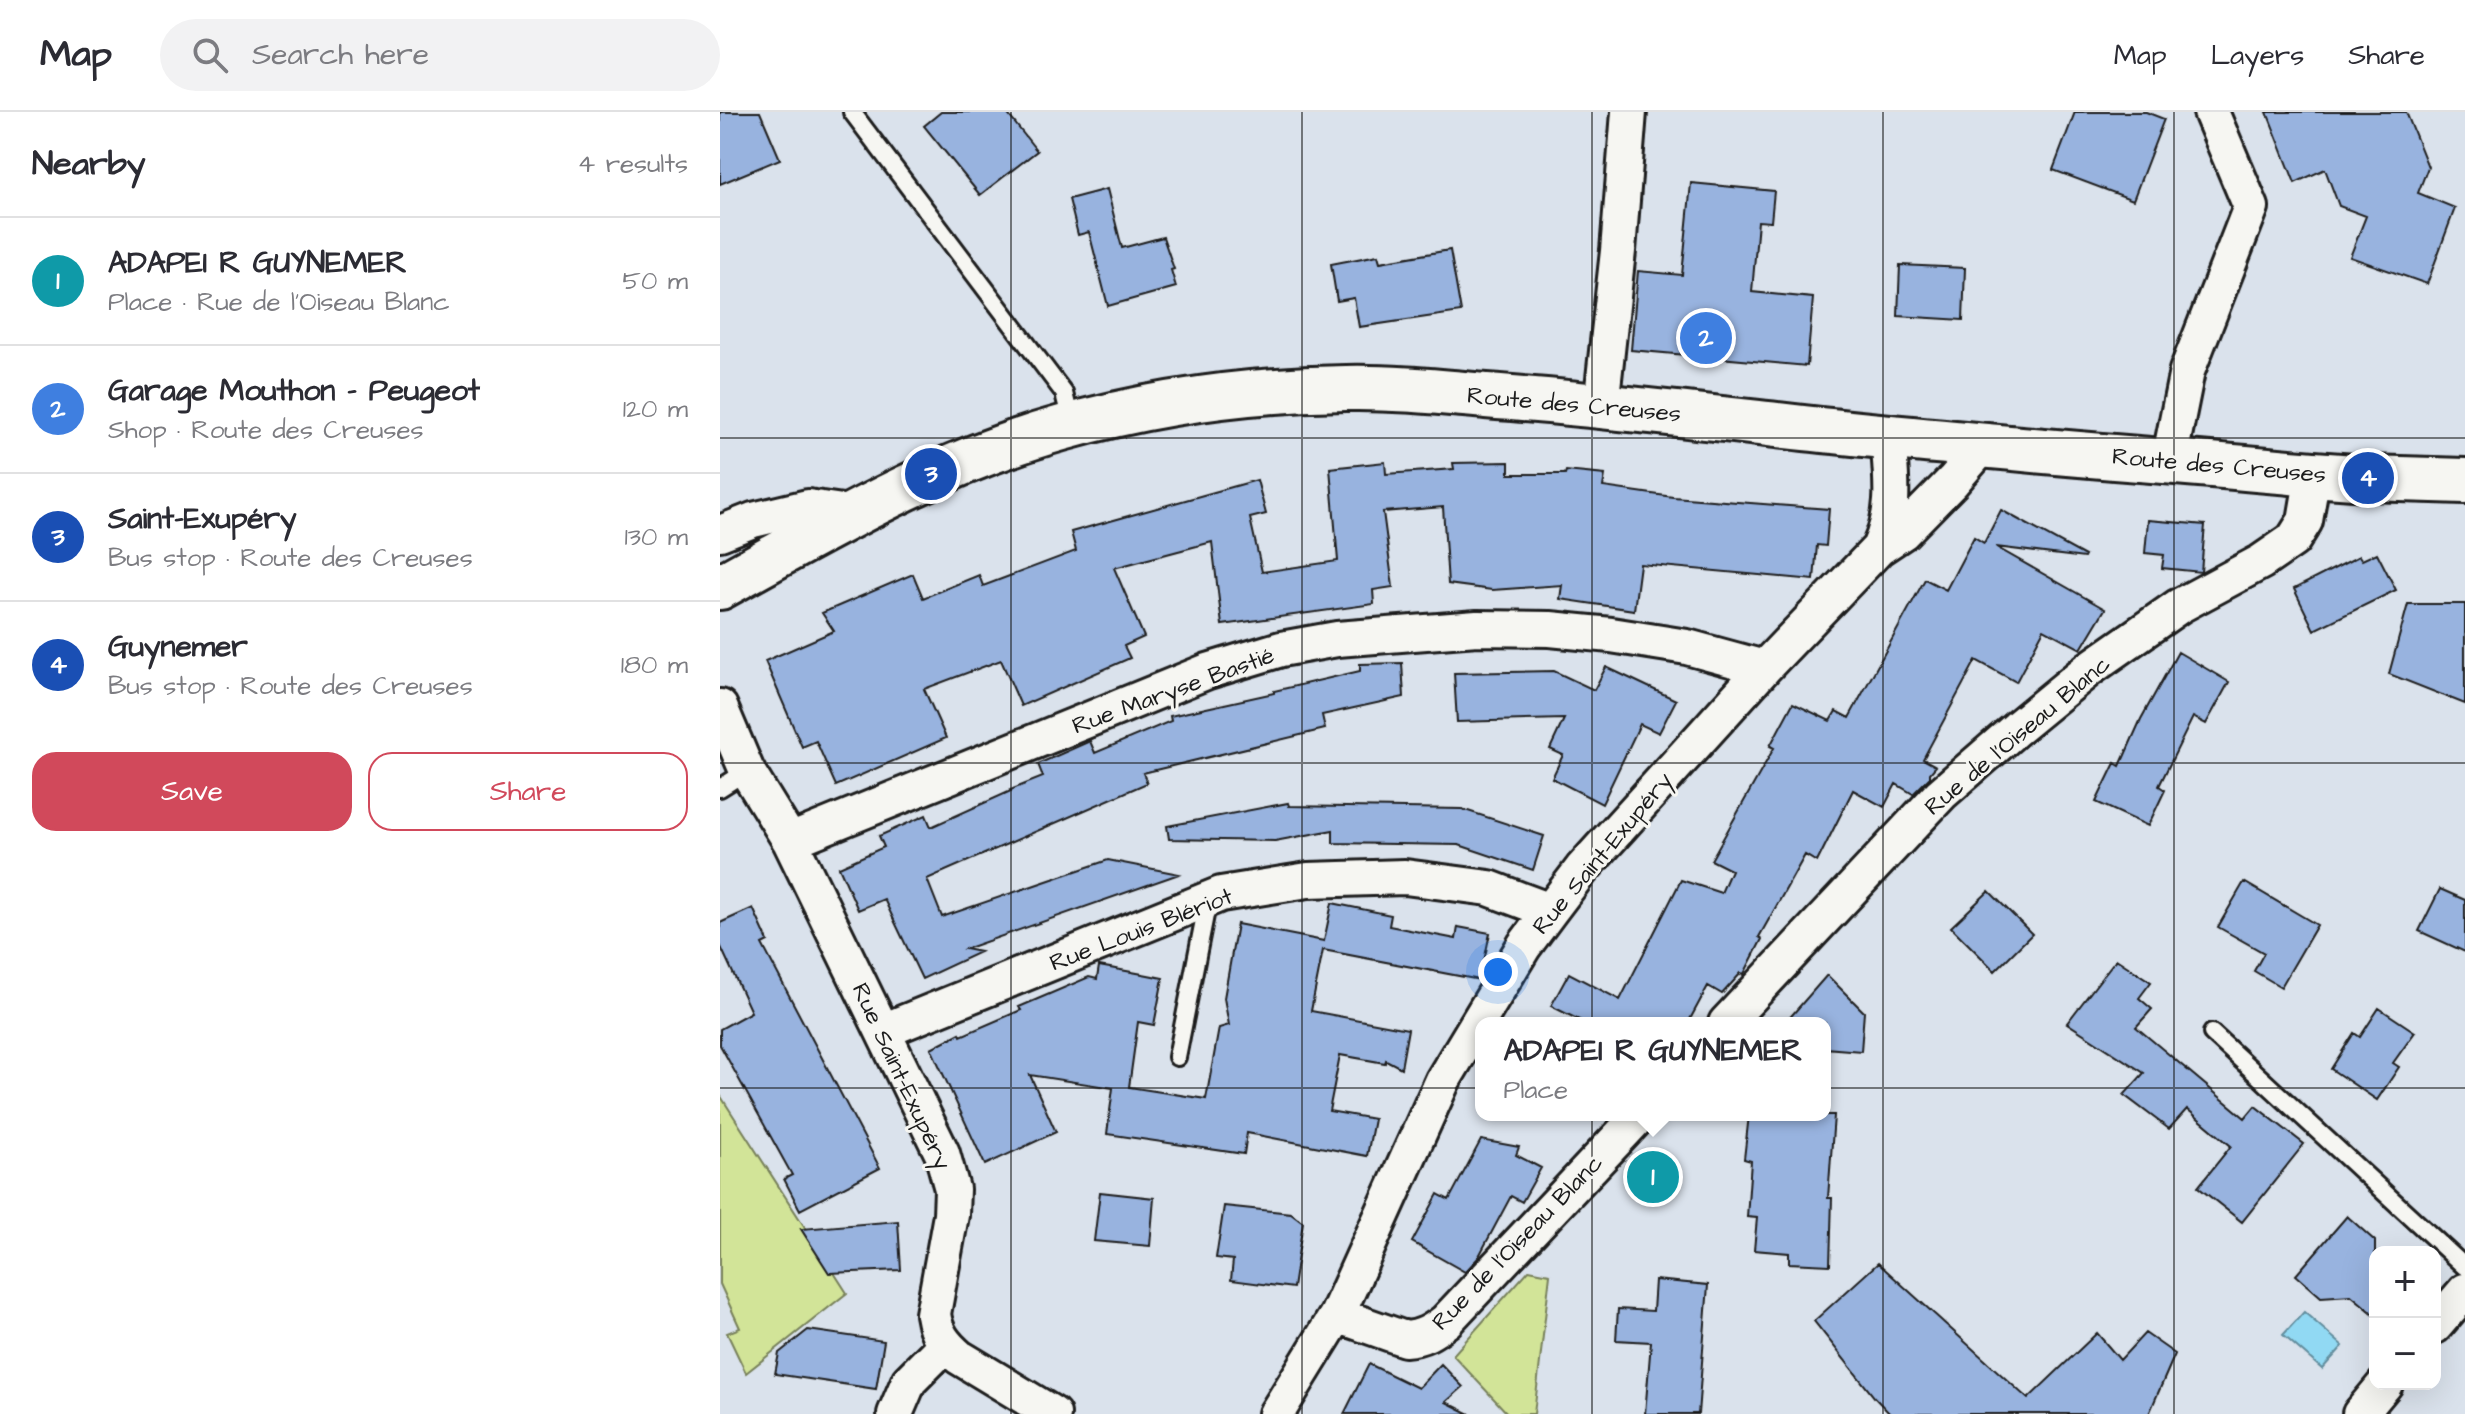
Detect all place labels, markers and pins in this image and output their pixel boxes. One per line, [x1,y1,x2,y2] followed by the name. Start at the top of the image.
[1680,308,1732,368] pin: 2
[905,444,957,504] pin: 3
[2342,448,2394,508] pin: 4
[1627,1147,1679,1207] pin: 1

